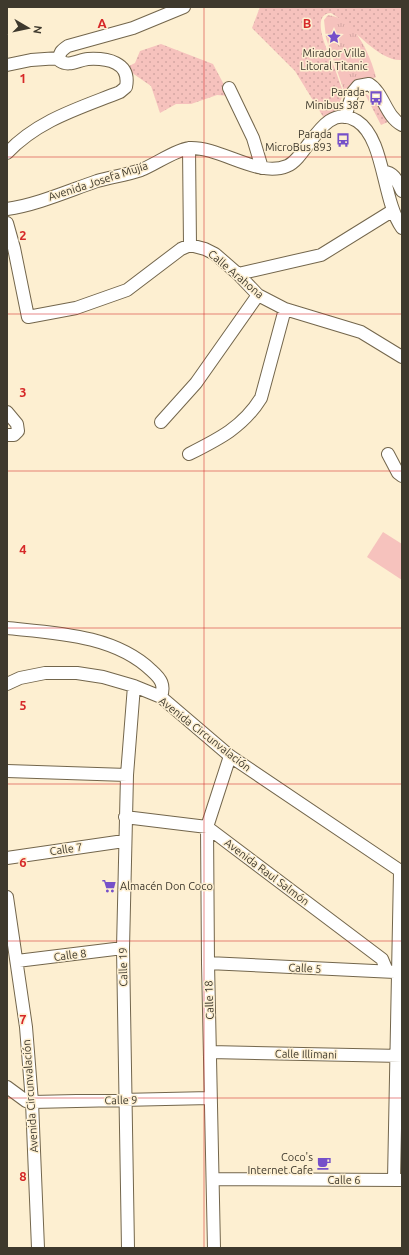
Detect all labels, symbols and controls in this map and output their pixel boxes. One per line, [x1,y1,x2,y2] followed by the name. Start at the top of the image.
[8,8,48,48] north arrow
[97,16,107,30] text: A
[303,16,312,30] text: B
[31,25,44,35] text: N
[326,29,342,45] place icon: Mirador Villa Litoral Titanic
[300,47,368,72] place label: Mirador Villa Litoral Titanic
[19,71,27,85] text: 1
[305,86,365,111] place label: Parada Minibus 387
[368,90,384,106] bus stop icon: Parada Minibus 387
[265,128,332,153] place label: Parada MicroBus 893
[335,132,351,148] bus stop icon: Parada MicroBus 893
[47,159,149,203] street label: Avenida Josefa Mujía
[19,228,27,242] text: 2
[206,247,266,301] street label: Calle Arahona
[19,385,27,399] text: 3
[19,542,27,556] text: 4
[157,694,253,774] street label: Avenida Circunvalación
[19,698,27,712] text: 5
[222,836,312,908] street label: Avenida Raul Salmón
[49,841,83,857] street label: Calle 7
[19,855,27,869] text: 6
[101,878,117,894] supermarket icon: Almacén Don Coco
[120,880,213,892] place label: Almacén Don Coco
[53,947,87,963] street label: Calle 8
[117,947,129,987] street label: Calle 19
[288,961,322,975] street label: Calle 5
[202,980,216,1020] street label: Calle 18
[19,1012,27,1026] text: 7
[20,1039,40,1153] street label: Avenida Circunvalación
[275,1047,337,1061] street label: Calle Illimani
[104,1094,138,1106] street label: Calle 9
[248,1151,313,1176] place label: Coco's Internet Cafe
[316,1155,332,1171] cafe icon: Coco's Internet Cafe
[19,1169,27,1183] text: 8
[328,1174,360,1186] street label: Calle 6

